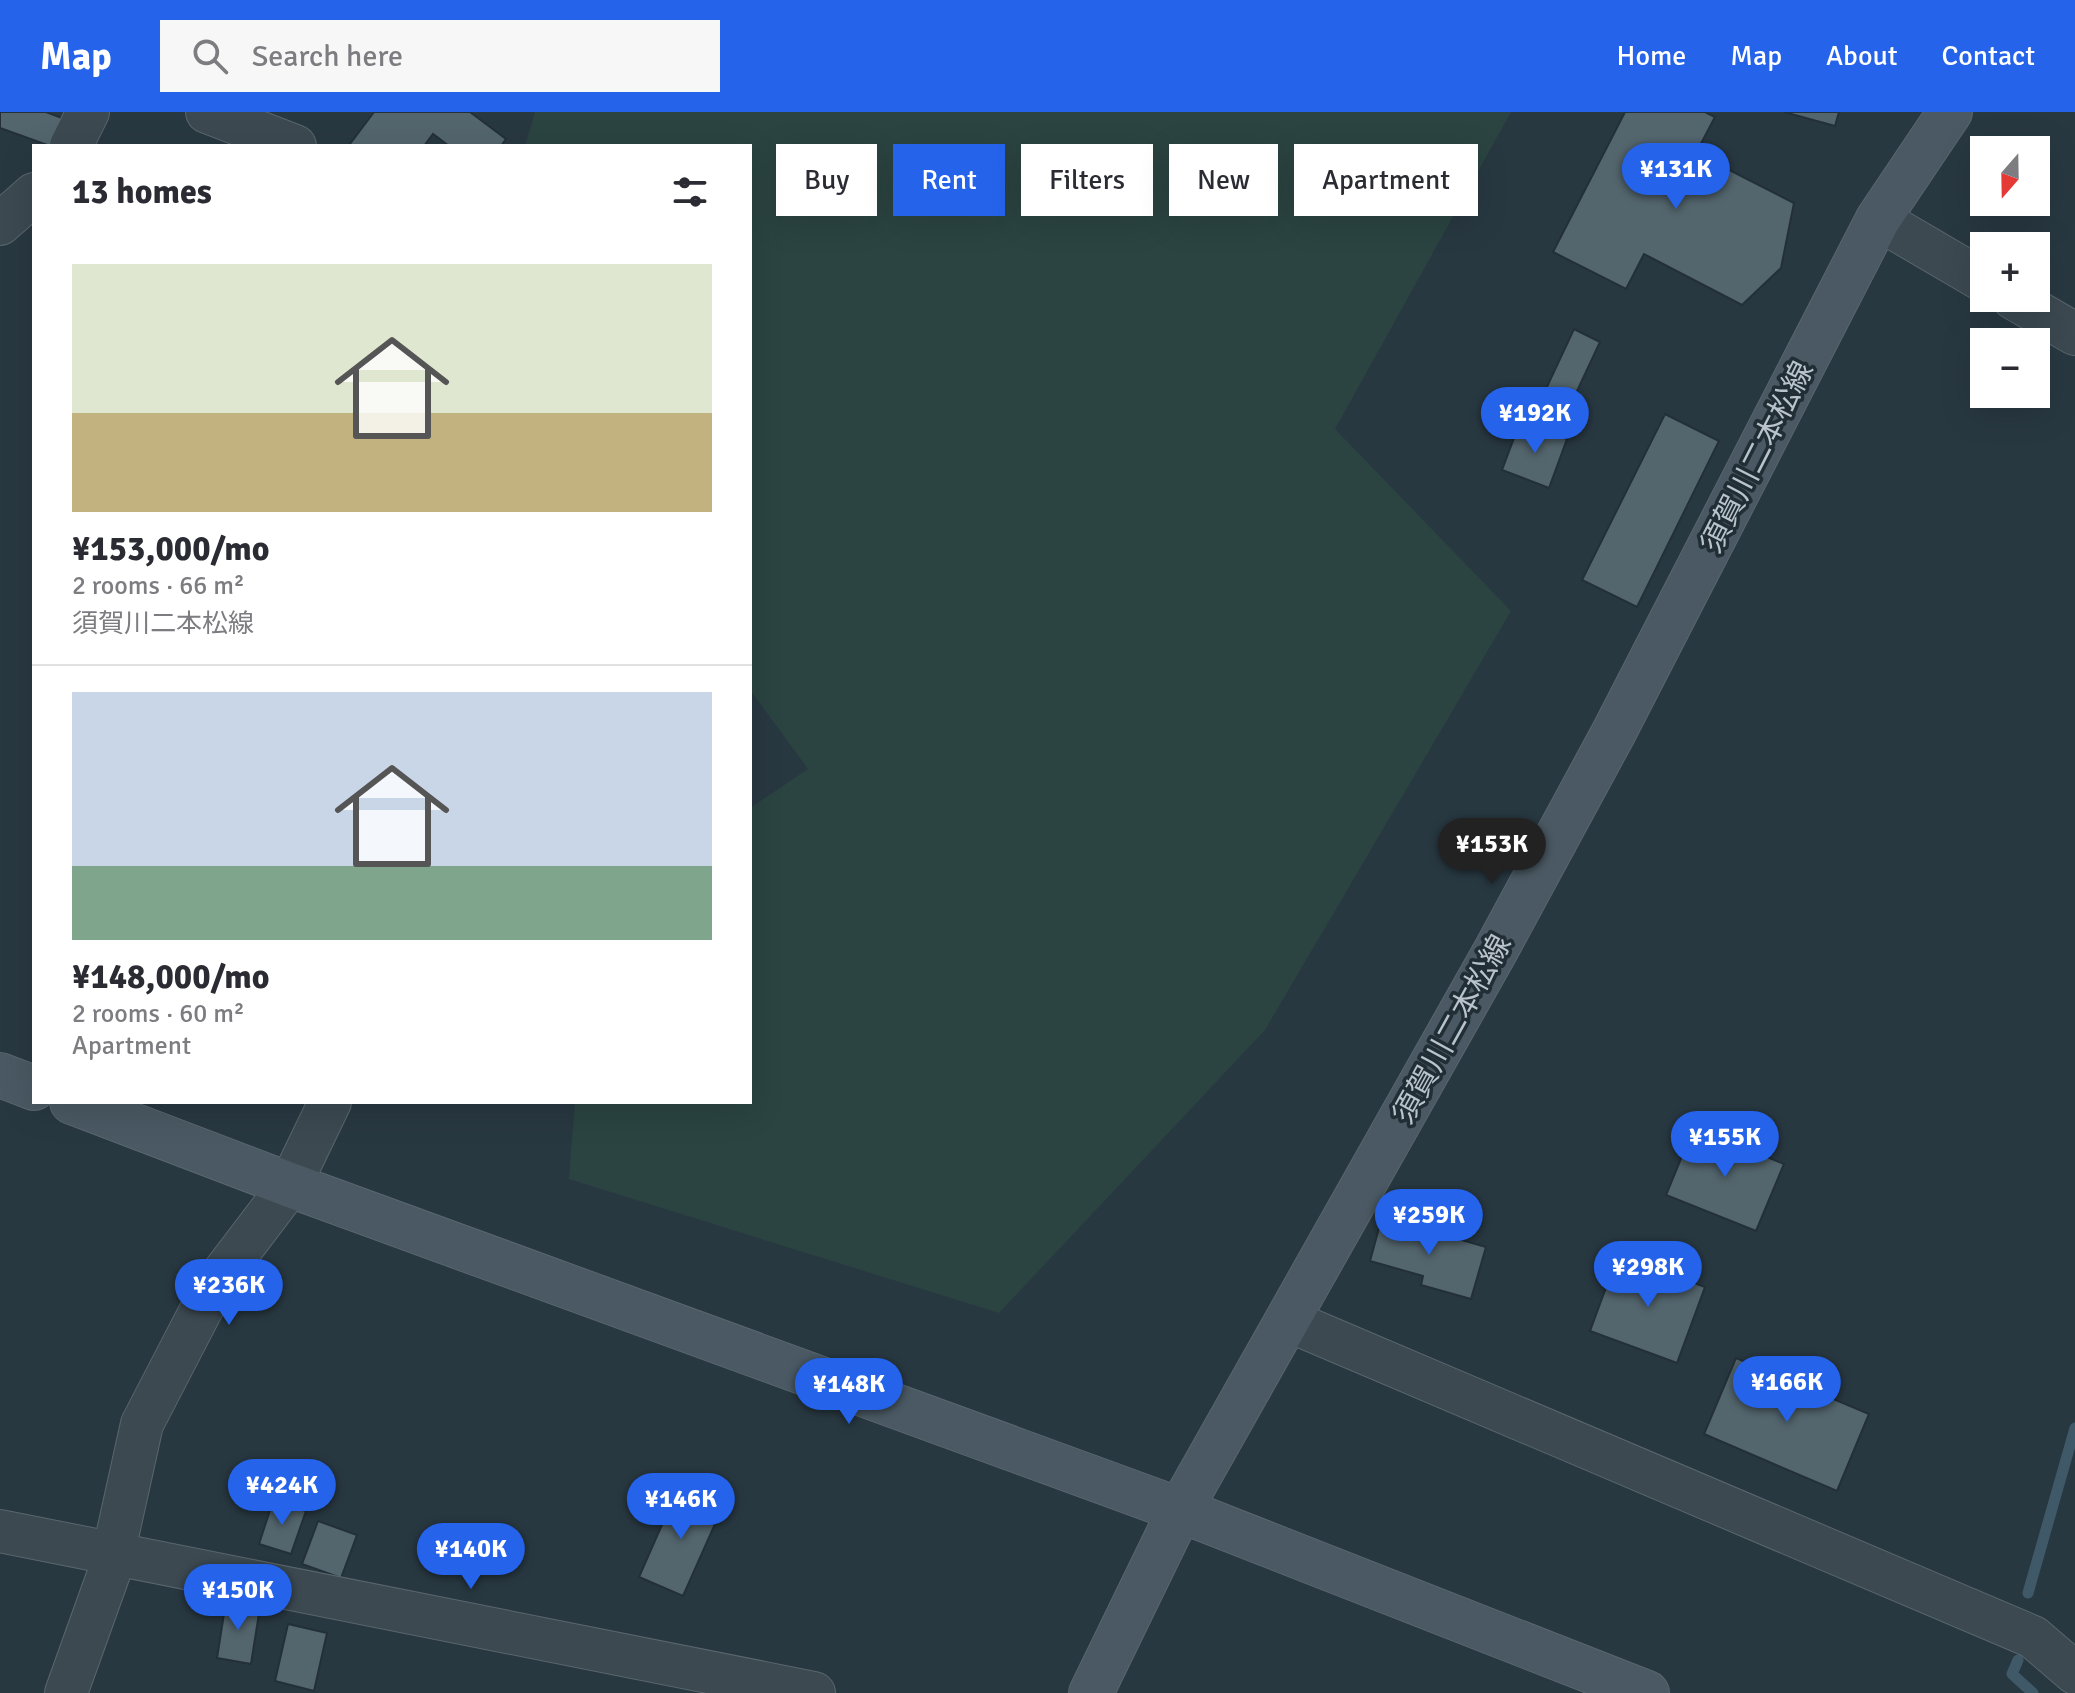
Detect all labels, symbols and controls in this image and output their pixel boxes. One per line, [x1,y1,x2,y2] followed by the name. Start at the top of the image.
[160,20,720,92] search box
[40,33,112,80] text: Map
[188,34,232,78] icon: search
[252,38,403,75] text: Search here
[1617,39,1686,73] text: Home
[1730,39,1782,73] text: Map
[1826,39,1898,73] text: About
[1942,39,2035,73] text: Contact
[1970,136,2050,216] north arrow
[1970,136,2050,408] map controls
[1620,143,1732,211] pin: ¥131K
[776,144,877,216] chip: Buy
[893,144,1005,216] chip: Rent
[1021,144,1153,216] chip: Filters
[1169,144,1278,216] chip: New
[1294,144,1478,216] chip: Apartment
[1640,153,1712,185] text: ¥131K
[668,170,712,214] icon: filters
[72,171,212,213] text: 13 homes
[1970,232,2050,312] button: +
[320,316,464,460] icon: home
[1970,328,2050,408] button: −
[1693,355,1822,559] street label: 須賀川二本松線
[1479,387,1591,455] pin: ¥192K
[1499,397,1571,429] text: ¥192K
[72,528,270,570] text: ¥153,000/mo
[72,570,245,602] text: 2 rooms · 66 m²
[72,608,254,640] text: 須賀川二本松線
[320,744,464,888] icon: home
[1436,818,1548,886] pin: ¥153K
[1456,828,1528,860] text: ¥153K
[1385,928,1520,1130] street label: 須賀川二本松線
[72,956,270,998] text: ¥148,000/mo
[72,998,245,1030] text: 2 rooms · 60 m²
[72,1030,191,1062] text: Apartment
[1669,1111,1781,1179] pin: ¥155K
[1689,1121,1761,1153] text: ¥155K
[1373,1189,1485,1257] pin: ¥259K
[1393,1199,1465,1231] text: ¥259K
[1592,1241,1704,1309] pin: ¥298K
[1612,1251,1684,1283] text: ¥298K
[173,1259,285,1327] pin: ¥236K
[193,1269,265,1301] text: ¥236K
[1731,1356,1843,1424] pin: ¥166K
[793,1358,905,1426] pin: ¥148K
[1751,1366,1823,1398] text: ¥166K
[813,1368,885,1400] text: ¥148K
[226,1459,338,1527] pin: ¥424K
[246,1469,318,1501] text: ¥424K
[625,1473,737,1541] pin: ¥146K
[645,1483,717,1515] text: ¥146K
[415,1523,527,1591] pin: ¥140K
[435,1533,507,1565] text: ¥140K
[182,1564,294,1632] pin: ¥150K
[202,1574,274,1606] text: ¥150K

